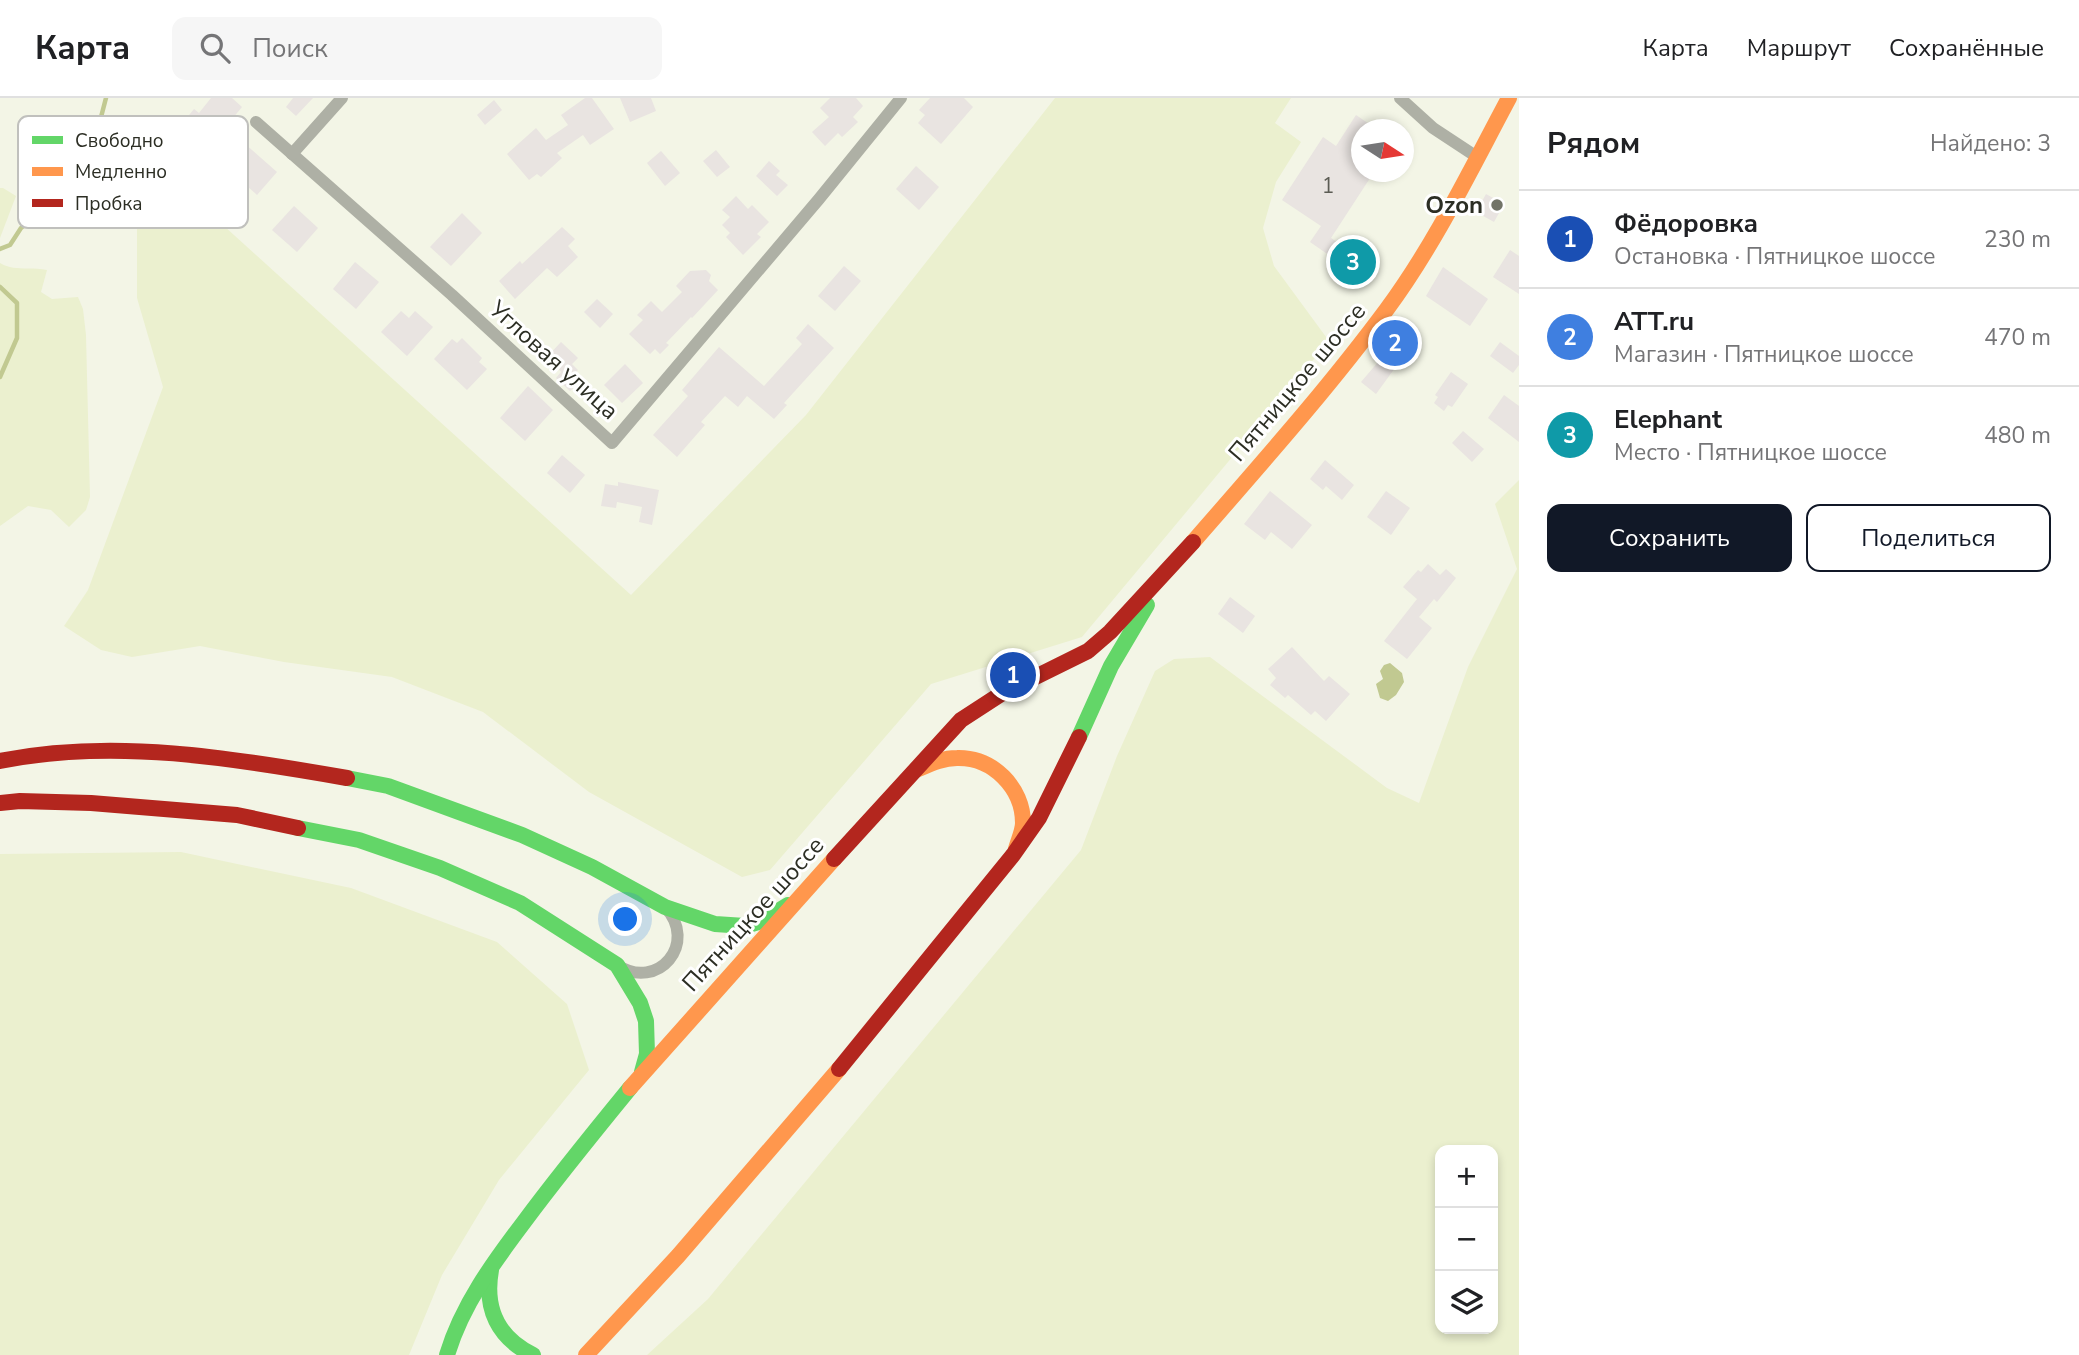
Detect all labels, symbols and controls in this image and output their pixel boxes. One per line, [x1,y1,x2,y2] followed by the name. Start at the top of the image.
[172,17,662,80] search box
[35,26,130,71] text: Карта
[196,29,234,67] icon: search
[252,31,328,66] text: Поиск
[1643,32,1709,64] text: Карта
[1747,32,1851,64] text: Маршрут
[1889,32,2044,64] text: Сохранённые
[18,116,248,228] legend
[1351,119,1414,182] north arrow
[1547,123,1640,164] text: Рядом
[75,128,164,154] text: Свободно
[1930,128,2051,159] text: Найдено: 3
[75,159,167,185] text: Медленно
[1322,172,1334,200] house number: 1
[1425,189,1483,221] place label: Ozon
[75,191,142,217] text: Пробка
[1489,197,1505,213] marker: Ozon
[1614,206,1758,241] text: Фёдоровка
[1563,224,1577,255] text: 1
[1984,224,2051,255] text: 230 m
[1330,236,1376,288] pin: 3
[1614,241,1936,272] text: Остановка · Пятницкое шоссе
[482,293,626,427] street label: Угловая улица
[1221,296,1373,468] street label: Пятницкое шоссе
[1614,304,1694,339] text: ATT.ru
[1372,317,1418,369] pin: 2
[1563,322,1577,353] text: 2
[1984,322,2051,353] text: 470 m
[1614,339,1914,370] text: Магазин · Пятницкое шоссе
[1614,402,1722,437] text: Elephant
[1563,420,1577,451] text: 3
[1984,420,2051,451] text: 480 m
[1614,437,1887,468] text: Место · Пятницкое шоссе
[1547,504,1792,572] button: Сохранить
[1806,504,2051,572] button: Поделиться
[990,649,1036,701] pin: 1
[675,830,831,998] street label: Пятницкое шоссе
[608,902,642,936] your location
[1435,1145,1498,1334] map controls
[1435,1145,1498,1208] button: +
[1435,1208,1498,1271] button: −
[1435,1271,1498,1334] button: layers

